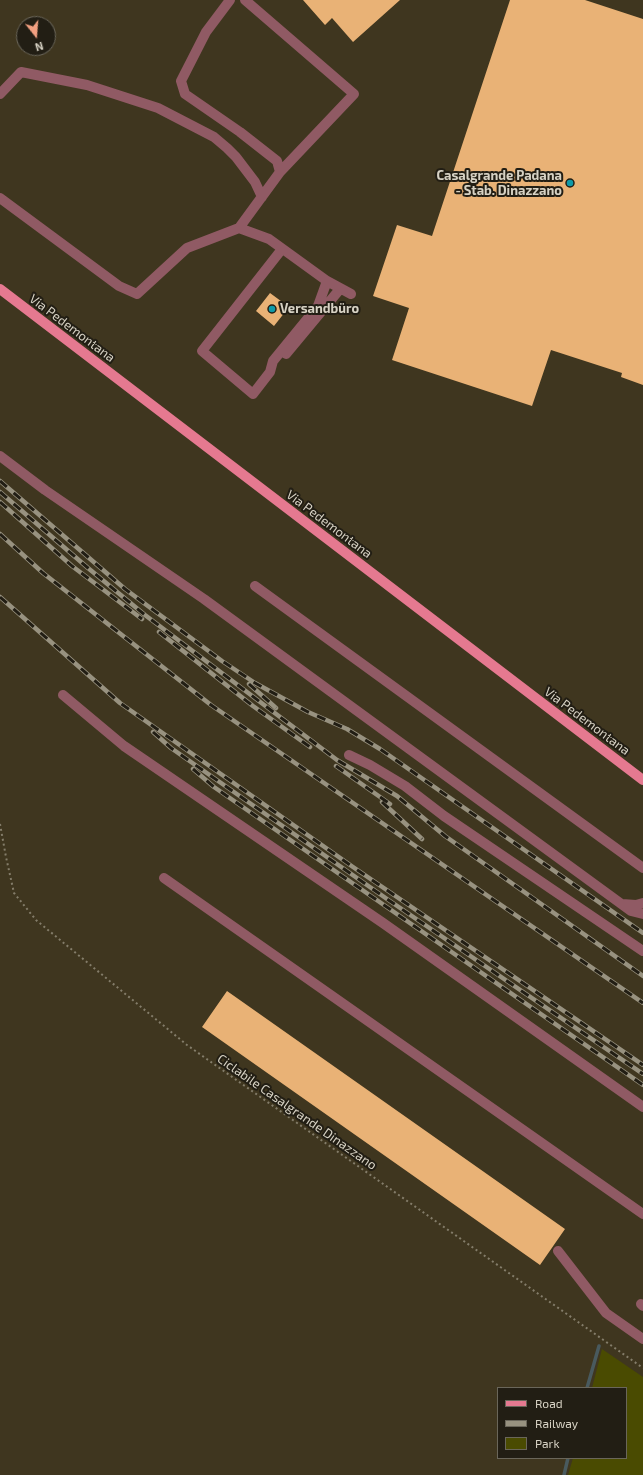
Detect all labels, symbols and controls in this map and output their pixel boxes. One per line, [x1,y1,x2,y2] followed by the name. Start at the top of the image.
[16,16,56,56] north arrow
[34,40,45,54] text: N
[436,168,562,199] place label: Casalgrande Padana - Stab. Dinazzano
[565,178,575,188] marker: Casalgrande Padana - Stab. Dinazzano
[26,291,118,365] street label: Via Pedemontana
[280,301,359,317] place label: Versandbüro
[267,304,277,314] marker: Versandbüro
[283,487,375,561] street label: Via Pedemontana
[541,684,633,758] street label: Via Pedemontana
[214,1051,380,1173] street label: Ciclabile Casalgrande Dinazzano
[497,1387,627,1459] legend
[535,1396,563,1410] text: Road
[535,1416,578,1430] text: Railway
[535,1436,560,1450] text: Park

